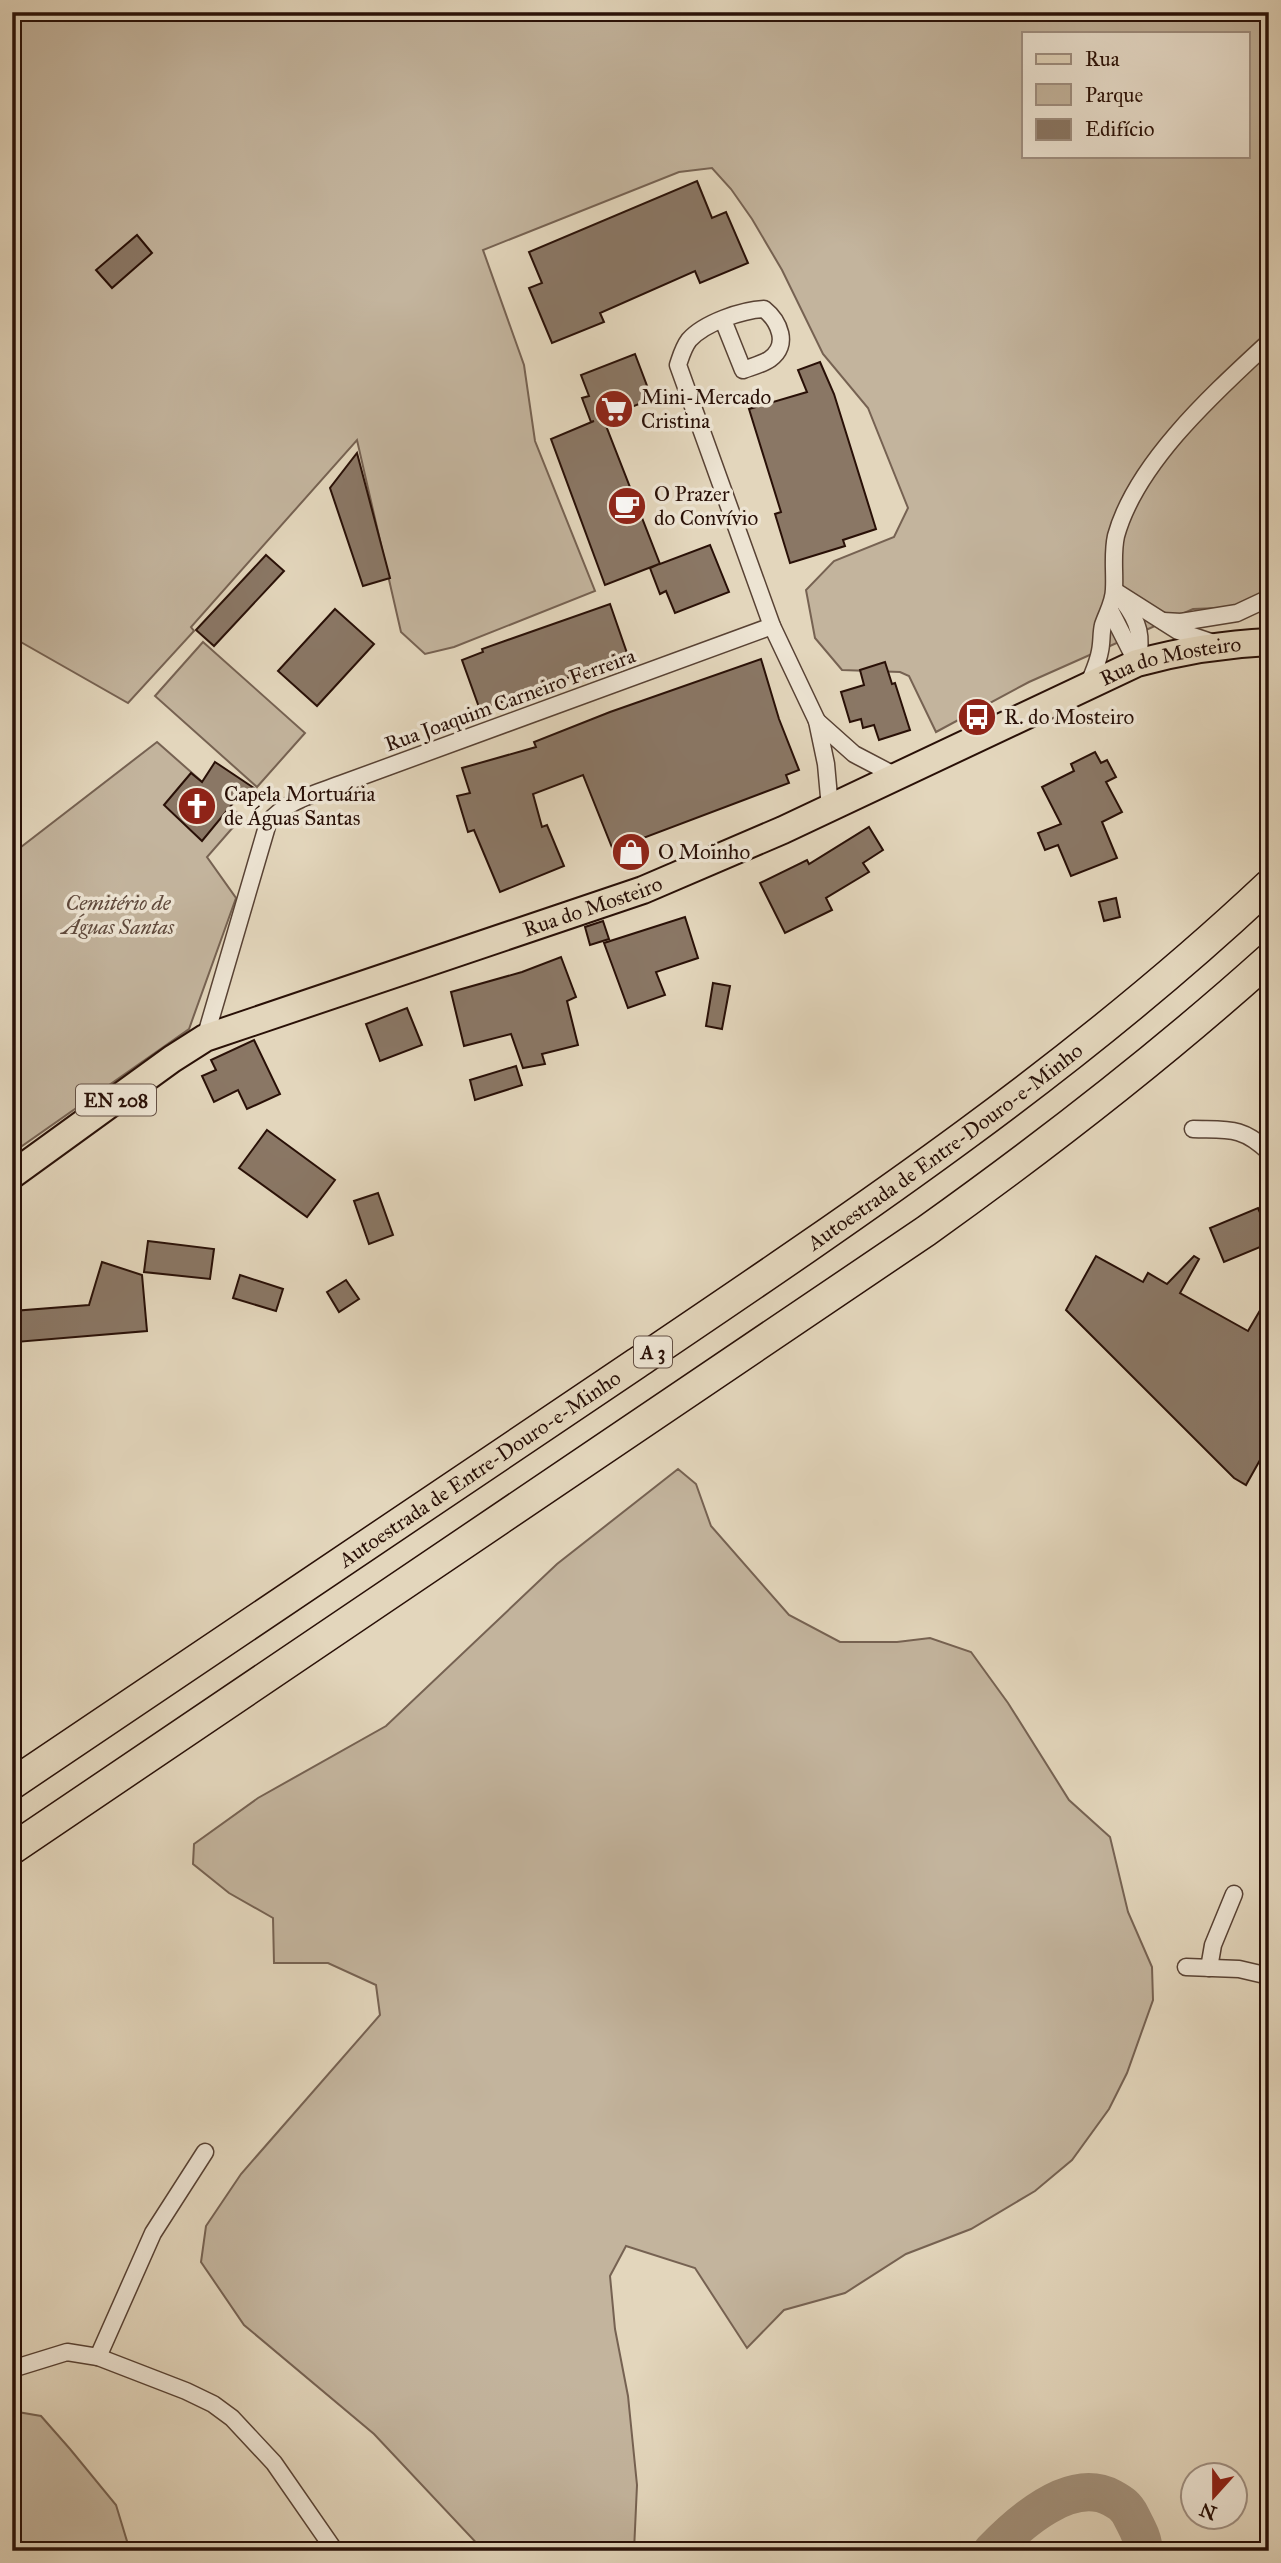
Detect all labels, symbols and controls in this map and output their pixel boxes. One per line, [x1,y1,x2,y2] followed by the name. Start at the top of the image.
[1022,32,1250,158] legend
[1085,46,1120,72] text: Rua
[1085,82,1144,108] text: Parque
[1085,116,1155,142] text: Edifício
[641,384,771,434] place label: Mini-Mercado Cristina
[593,388,635,430] supermarket icon: Mini-Mercado Cristina
[654,481,758,531] place label: O Prazer do Convívio
[606,485,648,527] cafe icon: O Prazer do Convívio
[1096,631,1243,692] street label: Rua do Mosteiro
[381,642,639,758] street label: Rua Joaquim Carneiro Ferreira
[956,696,998,738] bus stop icon: R. do Mosteiro
[1004,704,1134,730] place label: R. do Mosteiro
[224,781,376,831] place label: Capela Mortuária de Águas Santas
[176,785,218,827] church icon: Capela Mortuária de Águas Santas
[610,831,652,873] shop icon: O Moinho
[658,839,750,865] place label: O Moinho
[520,870,666,943] street label: Rua do Mosteiro
[60,890,175,940] park label: Cemitério de Águas Santas
[802,1037,1088,1257] street label: Autoestrada de Entre-Douro-e-Minho
[76,1084,156,1116] road number: EN 208
[634,1336,672,1368] road number: A 3
[333,1364,626,1574] street label: Autoestrada de Entre-Douro-e-Minho
[1180,2462,1250,2532] north arrow
[1196,2498,1220,2525] text: N

